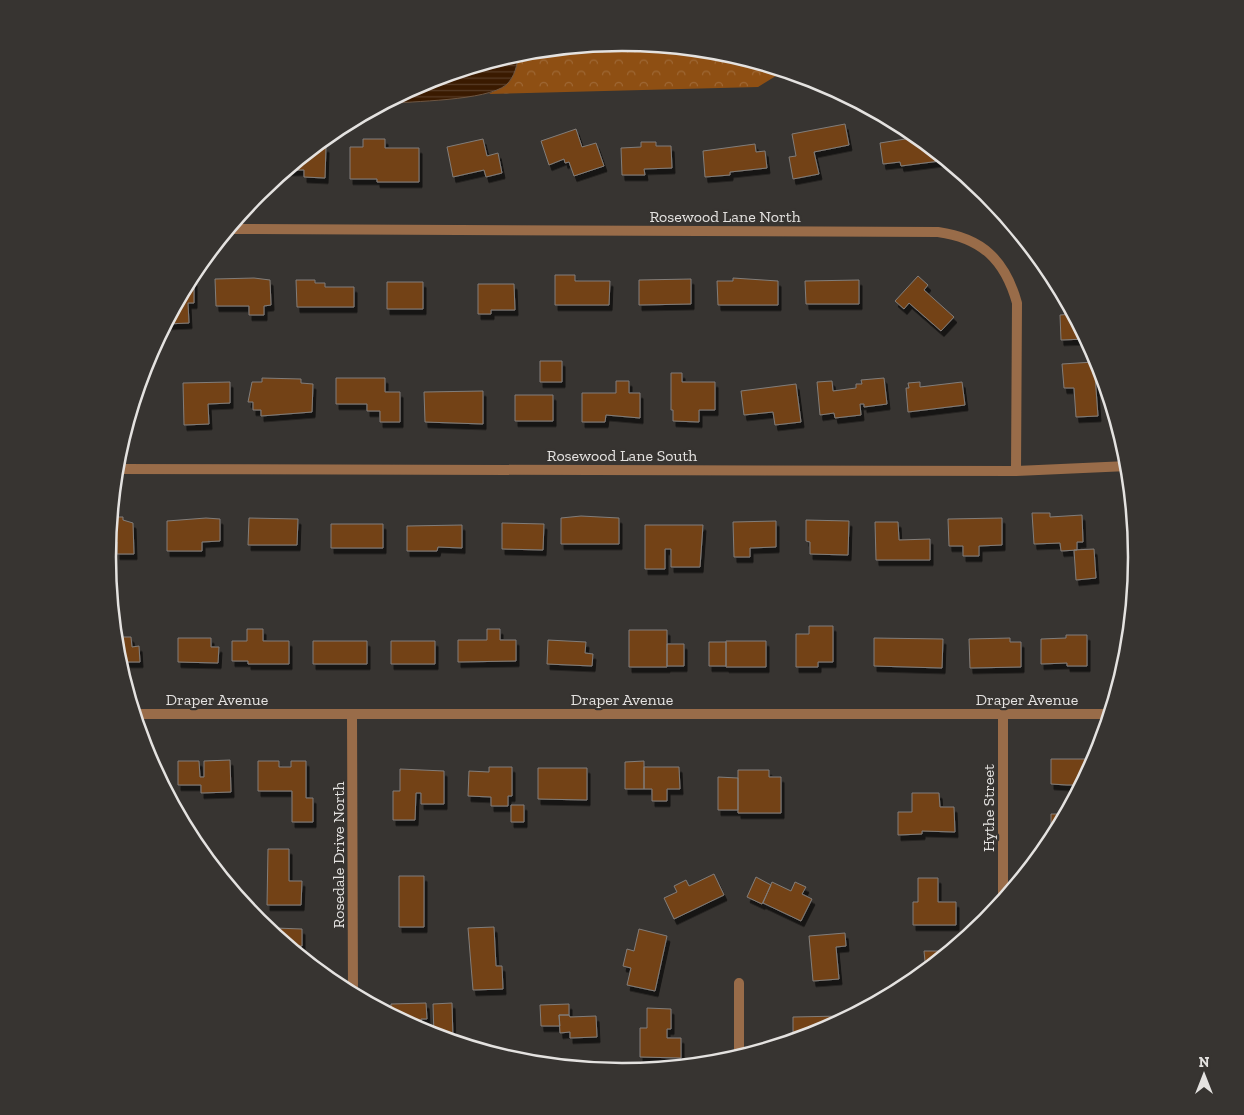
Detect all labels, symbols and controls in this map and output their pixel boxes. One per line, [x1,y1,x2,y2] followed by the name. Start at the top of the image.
[649,207,801,226] street label: Rosewood Lane North
[547,446,697,465] street label: Rosewood Lane South
[166,690,268,709] street label: Draper Avenue
[571,690,673,709] street label: Draper Avenue
[976,690,1078,709] street label: Draper Avenue
[979,764,998,852] street label: Hythe Street
[329,782,348,928] street label: Rosedale Drive North
[1179,1050,1229,1100] north arrow
[1199,1054,1210,1071] text: N

